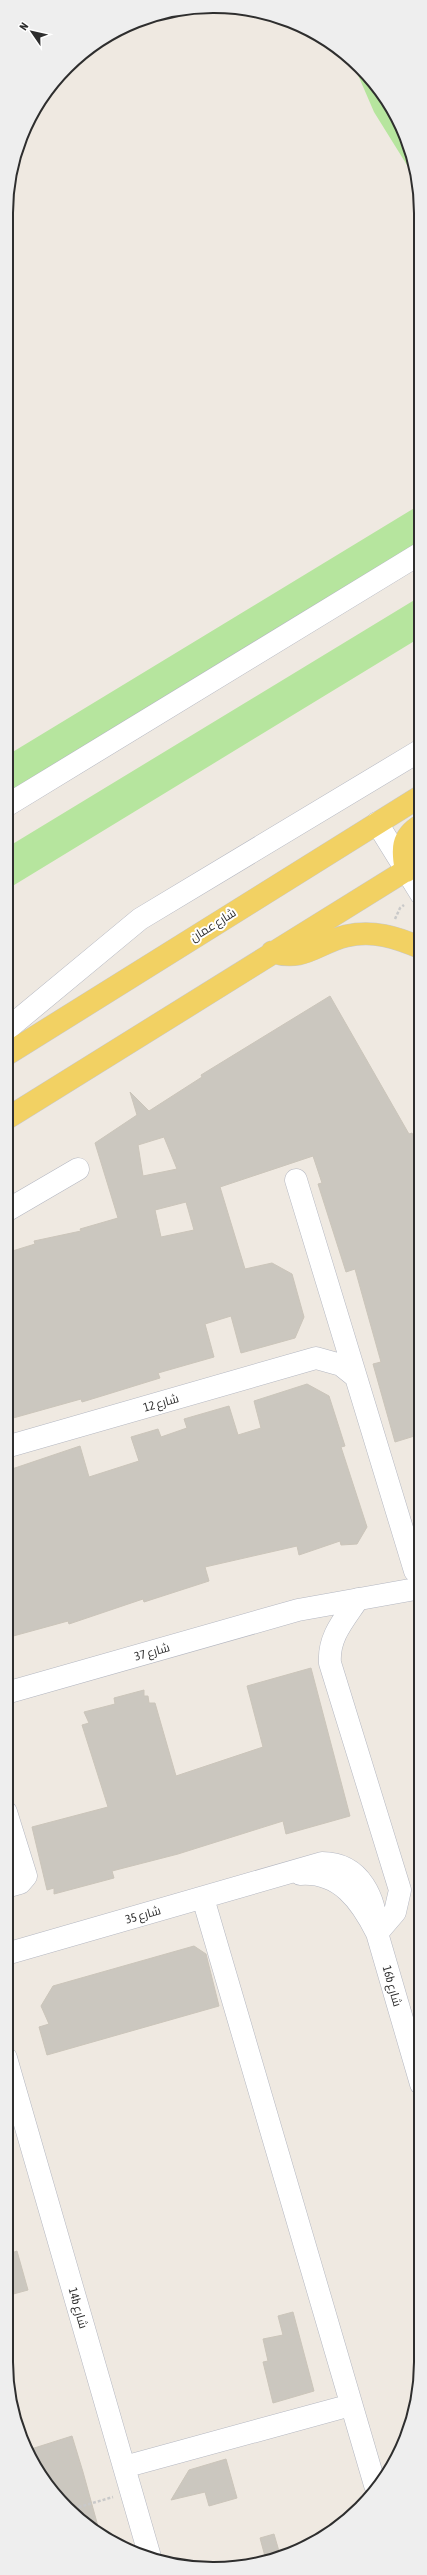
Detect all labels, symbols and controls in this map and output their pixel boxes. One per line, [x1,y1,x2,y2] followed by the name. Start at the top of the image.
[12,12,52,52] north arrow
[17,20,31,32] text: N
[187,905,239,945] street label: شارع عمان
[142,1391,181,1416] street label: شارع 12
[133,1640,172,1665] street label: شارع 37
[124,1903,163,1928] street label: شارع 35
[379,1964,405,2008] street label: 16b شارع
[65,2286,91,2330] street label: 14b شارع

